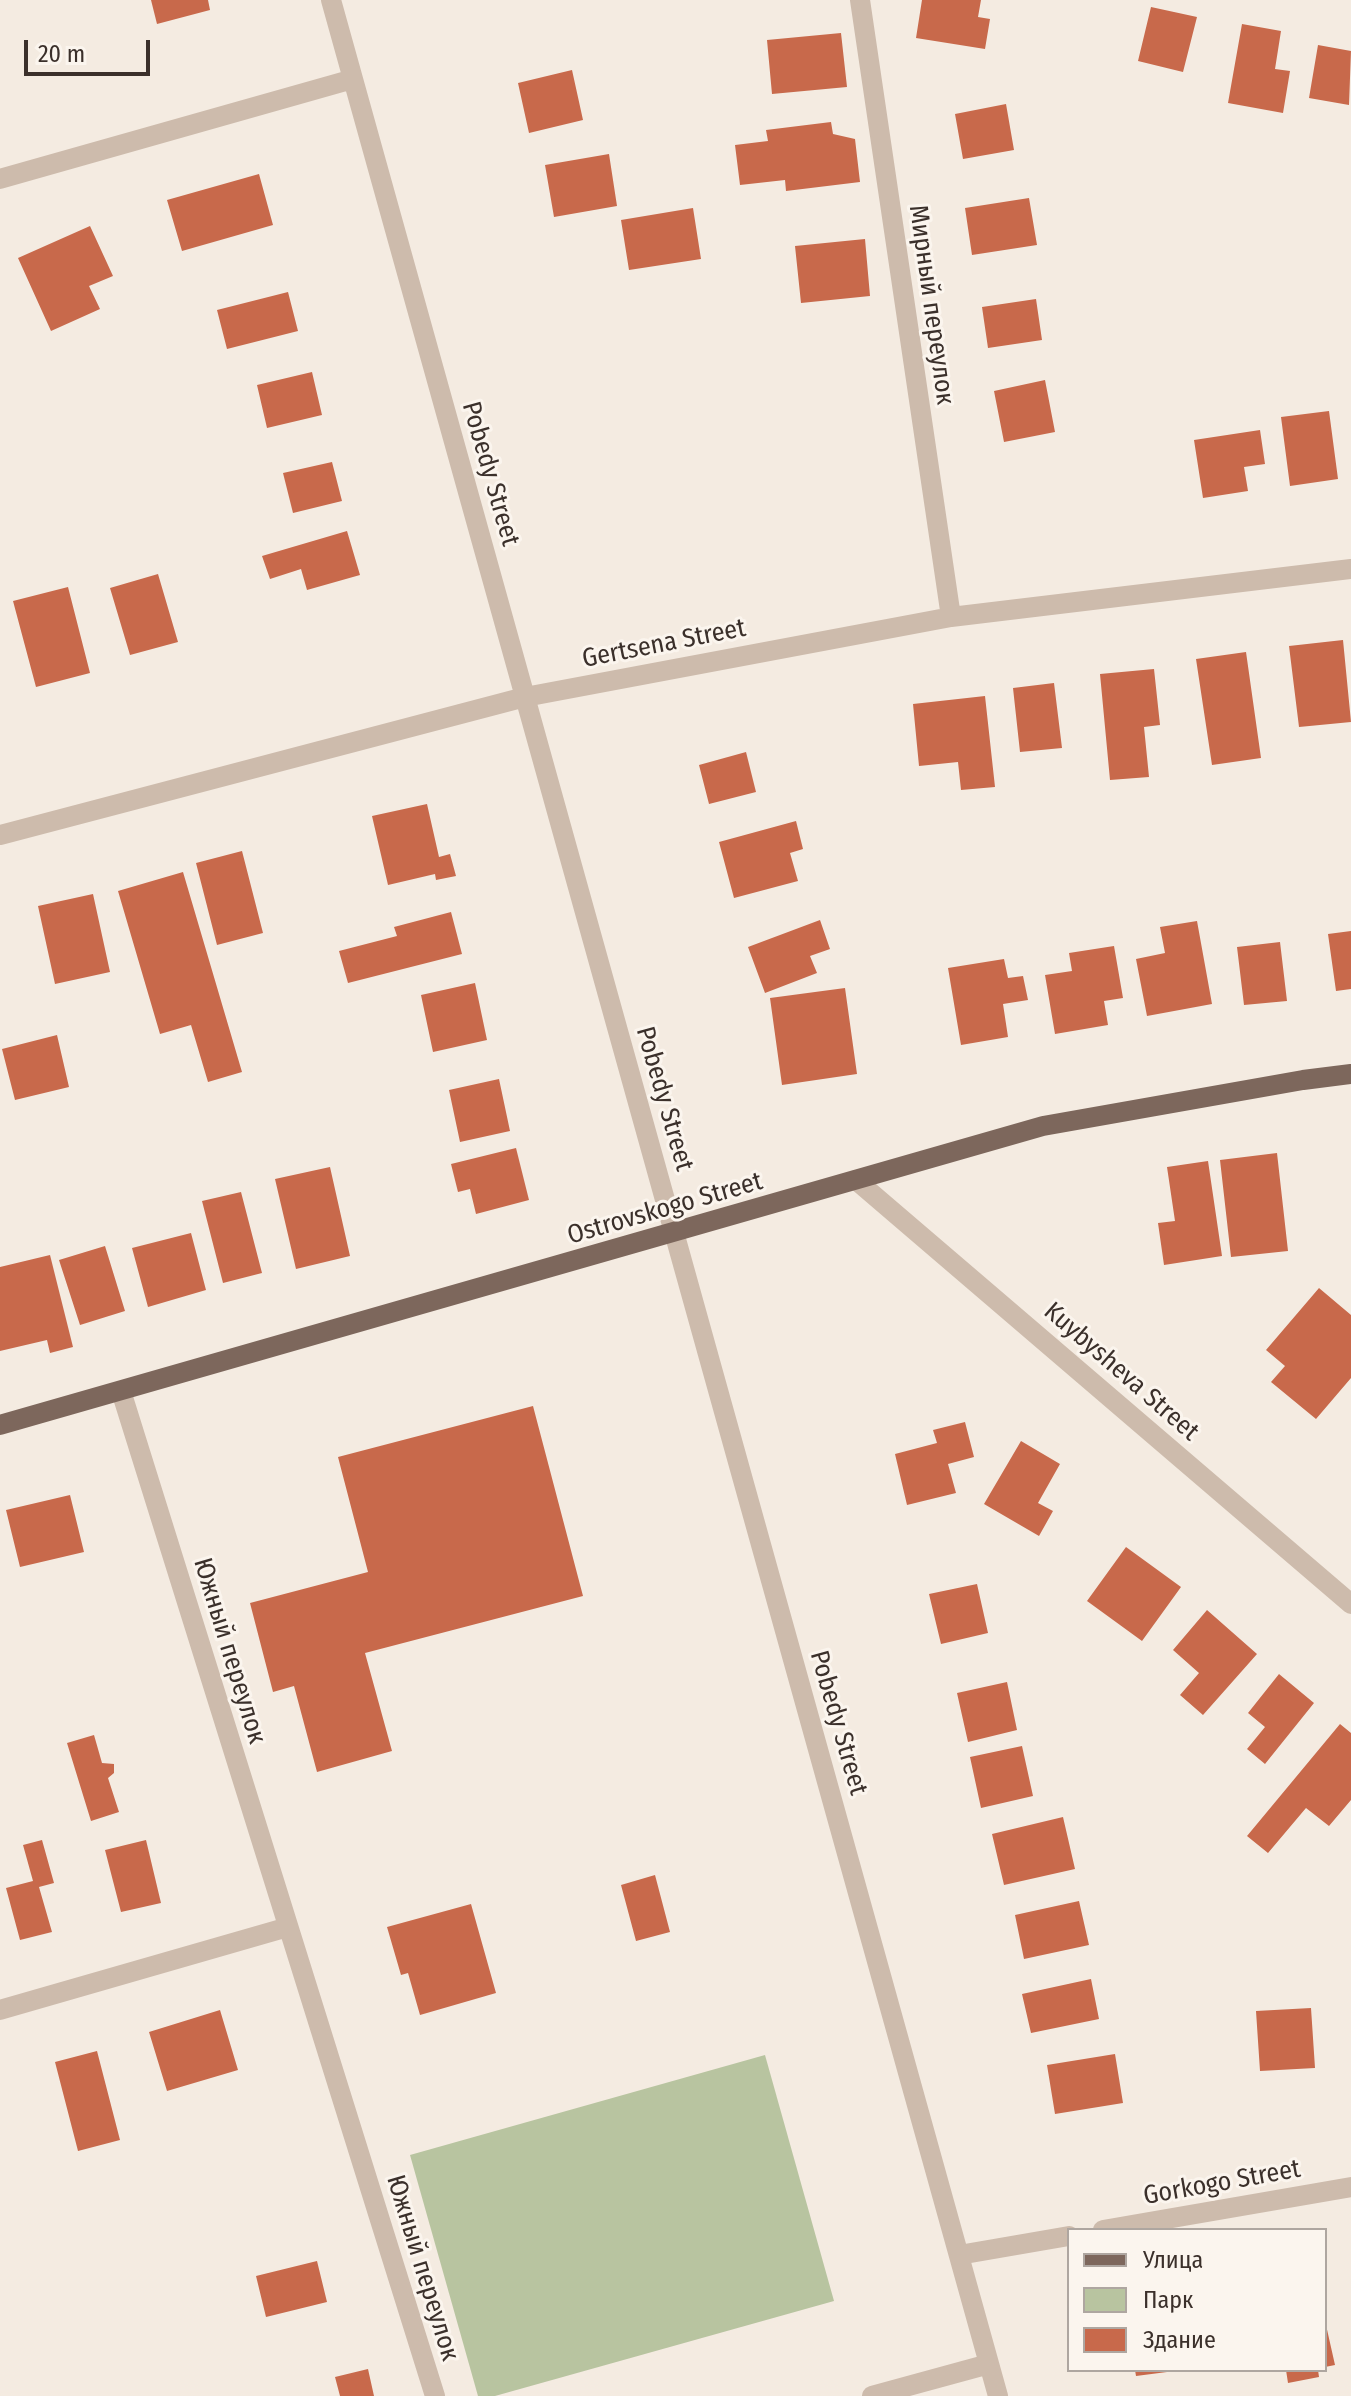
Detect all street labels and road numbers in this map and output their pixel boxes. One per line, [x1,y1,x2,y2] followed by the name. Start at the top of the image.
[902,203,960,407] street label: Мирный переулок
[455,398,525,550] street label: Pobedy Street
[580,613,748,675] street label: Gertsena Street
[629,1023,699,1175] street label: Pobedy Street
[564,1166,766,1252] street label: Ostrovskogo Street
[1037,1296,1205,1448] street label: Kuybysheva Street
[186,1554,272,1748] street label: Южный переулок
[803,1647,873,1799] street label: Pobedy Street
[1141,2154,1303,2212] street label: Gorkogo Street
[379,2171,465,2365] street label: Южный переулок

